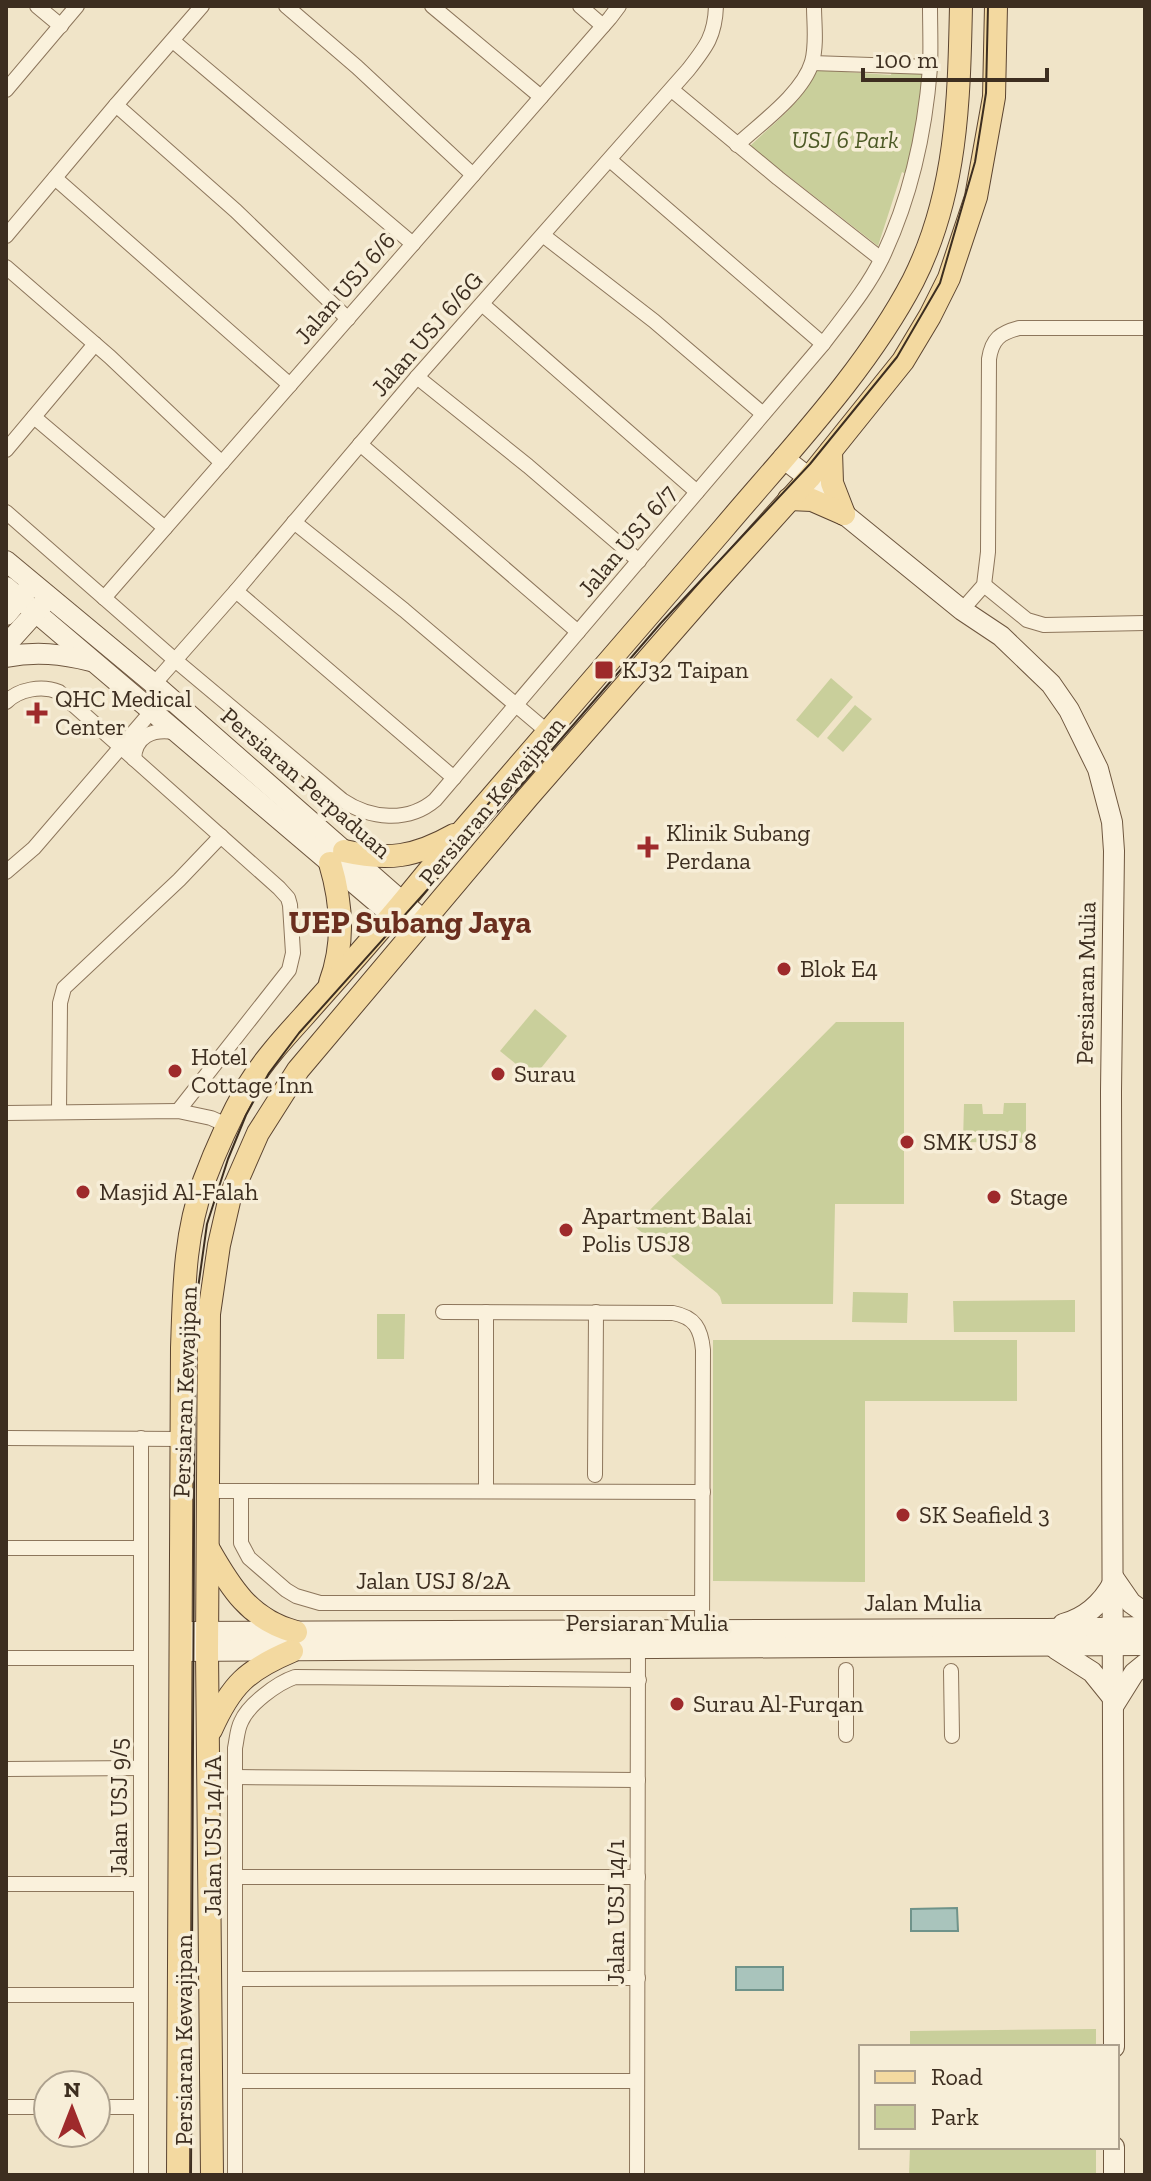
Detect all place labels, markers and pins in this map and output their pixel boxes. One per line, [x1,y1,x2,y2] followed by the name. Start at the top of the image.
[622,655,749,684] place label: KJ32 Taipan
[593,659,615,681] marker: KJ32 Taipan
[55,684,192,741] place label: QHC Medical Center
[26,702,48,724] marker: QHC Medical Center
[666,818,810,875] place label: Klinik Subang Perdana
[637,836,659,858] marker: Klinik Subang Perdana
[800,954,878,983] place label: Blok E4
[775,960,793,978] marker: Blok E4
[191,1042,314,1099] place label: Hotel Cottage Inn
[514,1059,576,1088] place label: Surau
[166,1062,184,1080] marker: Hotel Cottage Inn
[489,1065,507,1083] marker: Surau
[923,1127,1037,1156] place label: SMK USJ 8
[898,1133,916,1151] marker: SMK USJ 8
[99,1177,259,1206] place label: Masjid Al-Falah
[1010,1182,1068,1211] place label: Stage
[74,1183,92,1201] marker: Masjid Al-Falah
[985,1188,1003,1206] marker: Stage
[582,1201,752,1258] place label: Apartment Balai Polis USJ8
[557,1221,575,1239] marker: Apartment Balai Polis USJ8
[919,1500,1050,1529] place label: SK Seafield 3
[894,1506,912,1524] marker: SK Seafield 3
[693,1689,864,1718] place label: Surau Al-Furqan
[668,1695,686,1713] marker: Surau Al-Furqan

